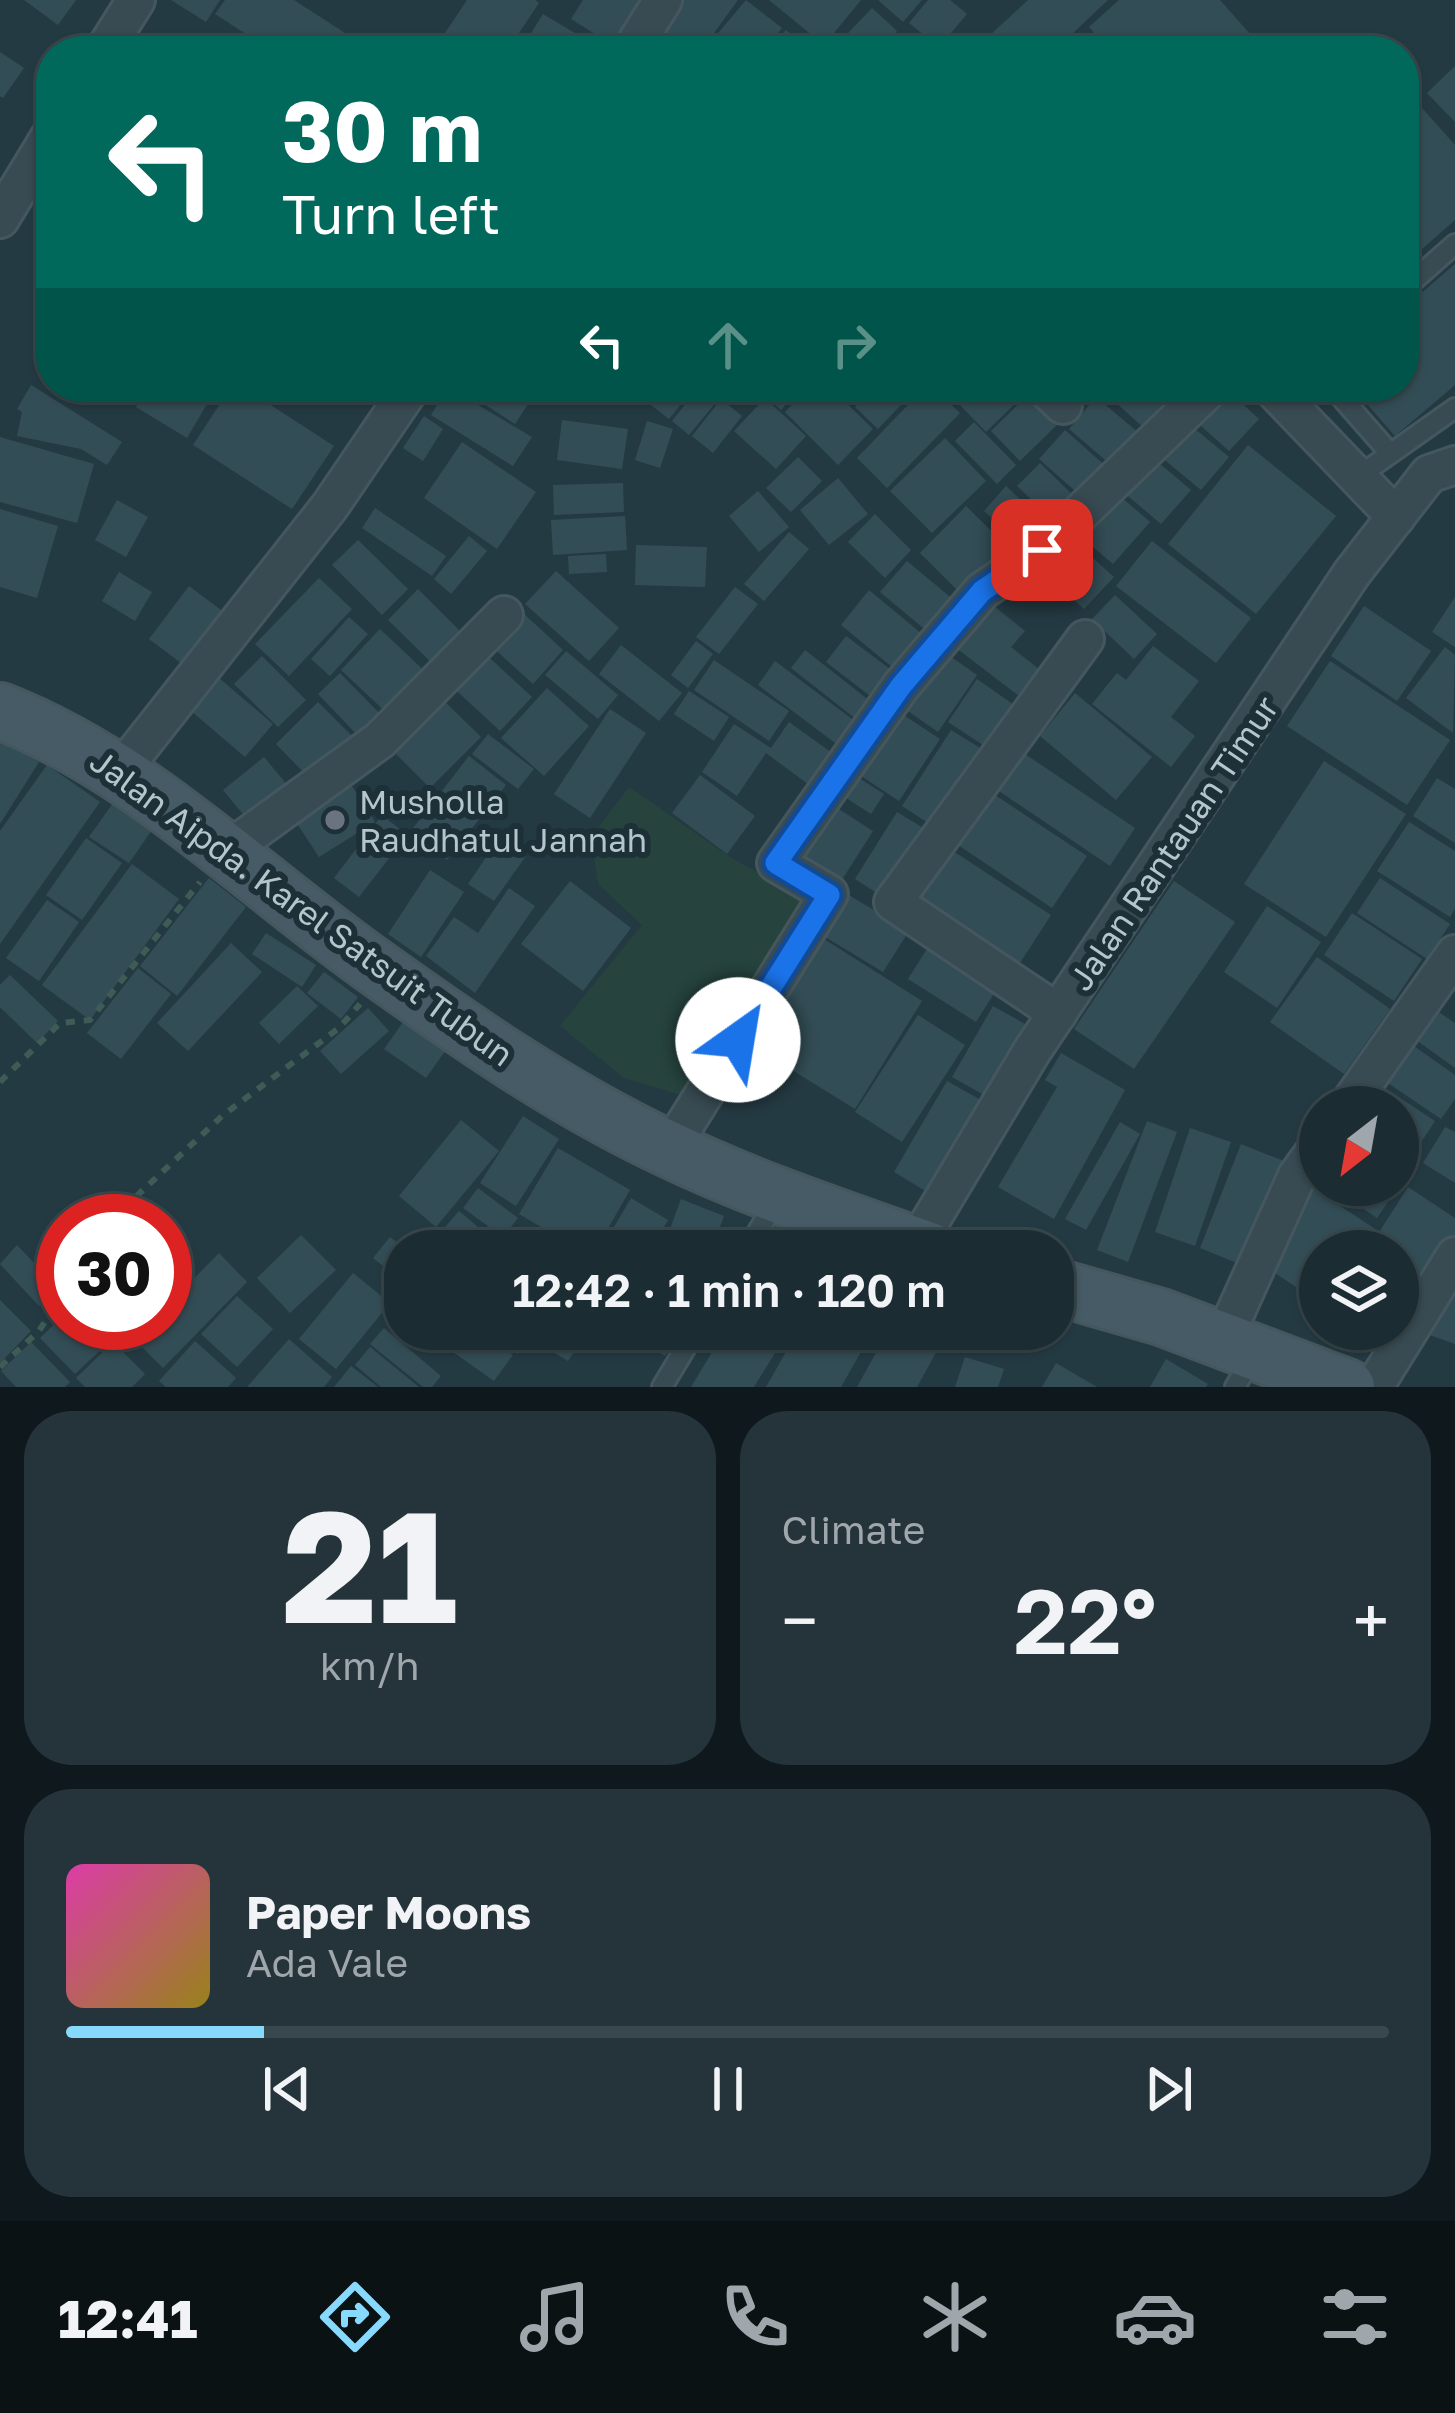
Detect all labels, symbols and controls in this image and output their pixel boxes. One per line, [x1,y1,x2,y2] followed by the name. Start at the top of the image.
[282,80,482,180] text: 30 m
[84,84,240,240] icon: left
[282,181,500,246] text: Turn left
[569,312,635,378] icon: left
[695,312,761,378] icon: ahead
[821,312,887,378] icon: right
[991,499,1093,601] pin
[1009,517,1075,583] icon: arrive
[1060,689,1286,997] street label: Jalan Rantauan Timur
[83,740,521,1074] street label: Jalan Aipda. Karel Satsuit Tubun
[359,782,647,859] place label: Musholla Raudhatul Jannah
[322,807,348,833] marker: Musholla Raudhatul Jannah
[675,977,801,1103] position arrow
[1299,1086,1419,1206] north arrow
[1299,1086,1419,1350] map controls
[36,1194,192,1350] speed limit sign: 30
[1299,1230,1419,1350] button: layers
[512,1263,946,1317] text: 12:42 · 1 min · 120 m
[282,1470,458,1657] text: 21
[782,1506,925,1553] text: Climate
[1014,1566,1157,1674] text: 22°
[782,1580,818,1660] text: −
[1353,1580,1389,1660] text: +
[320,1642,419,1689] text: km/h
[246,1885,531,1939] text: Paper Moons
[246,1939,408,1986] text: Ada Vale
[254,2056,320,2122] icon: previous
[695,2056,761,2122] icon: pause
[1136,2056,1202,2122] icon: next
[313,2275,397,2359] icon: directions
[513,2275,597,2359] icon: music
[713,2275,797,2359] icon: phone
[913,2275,997,2359] icon: climate
[1113,2275,1197,2359] icon: car
[1313,2275,1397,2359] icon: filters
[58,2285,198,2350] text: 12:41

